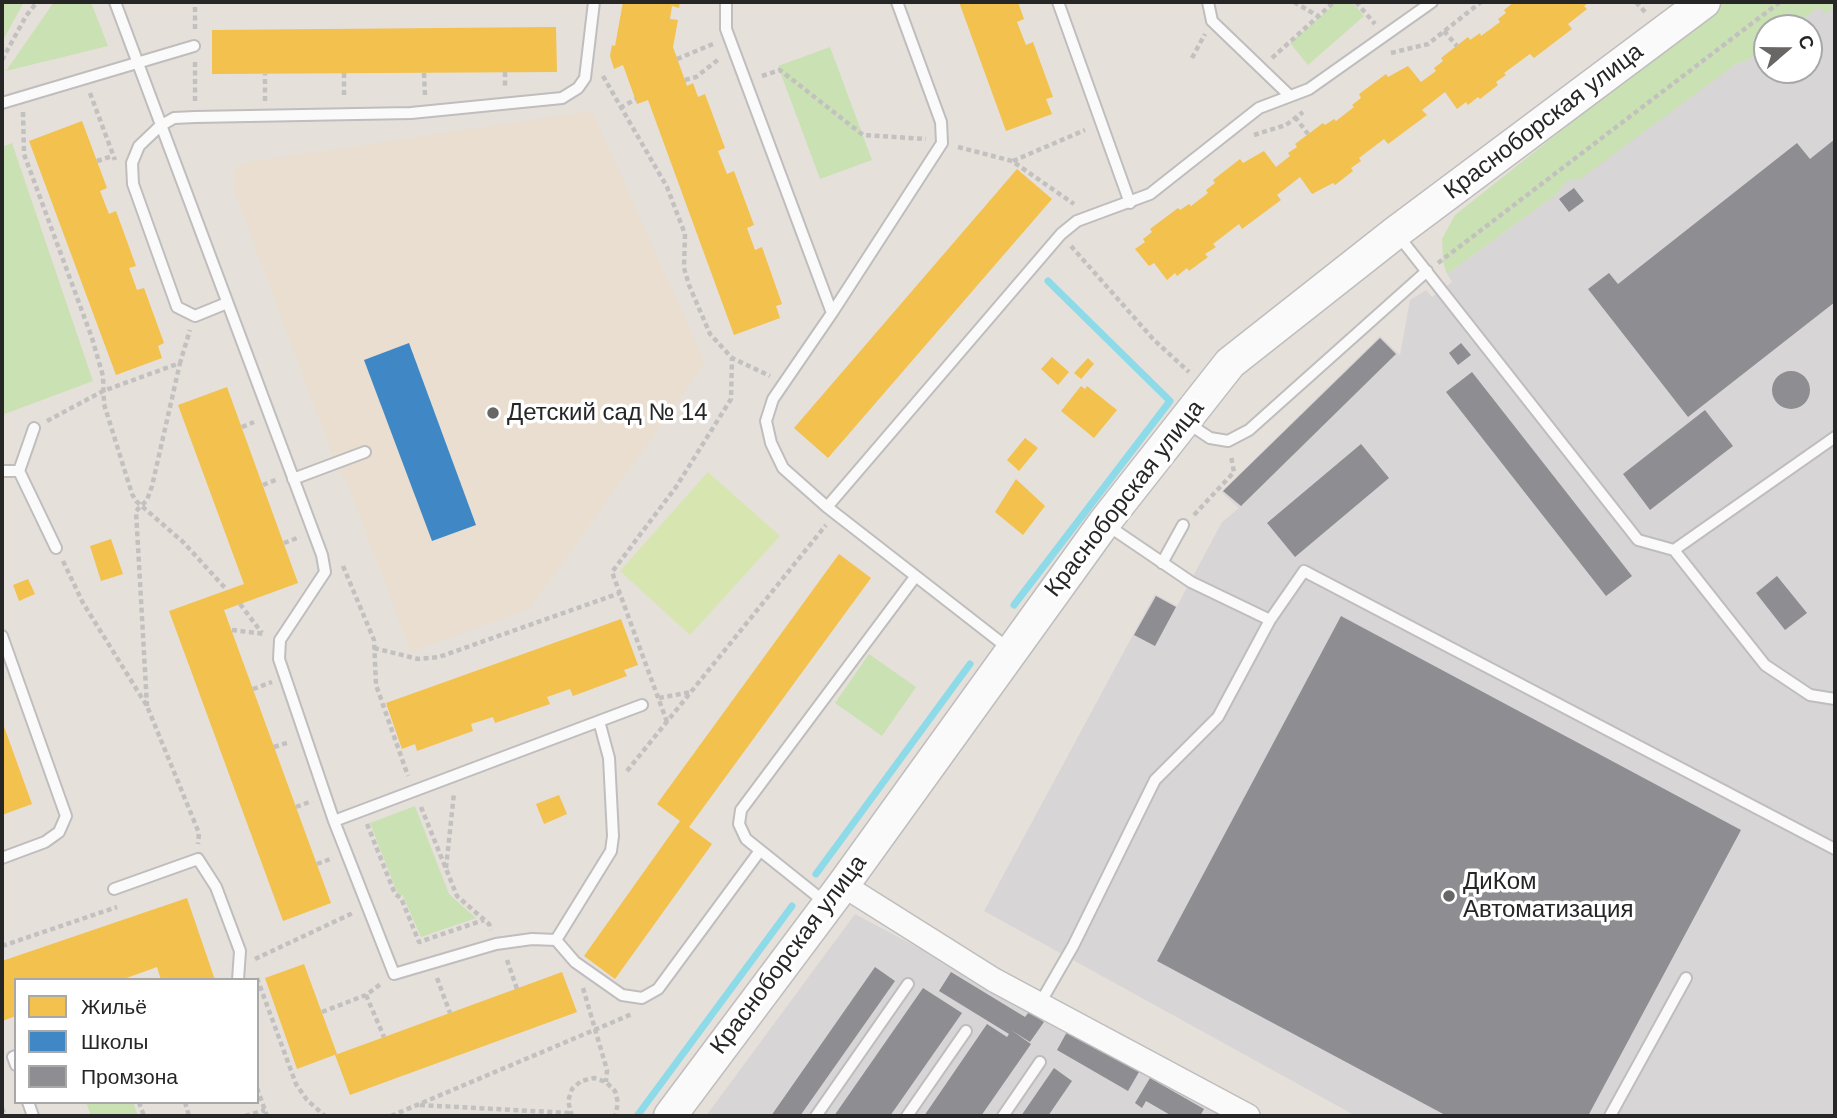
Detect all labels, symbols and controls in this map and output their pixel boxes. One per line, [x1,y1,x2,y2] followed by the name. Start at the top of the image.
[1753,14,1823,84] north arrow
[1794,32,1819,52] text: С
[1439,38,1649,206] street label: Красноборская улица
[1039,395,1211,603] street label: Красноборская улица
[507,399,708,427] place label: Детский сад № 14
[485,405,501,421] marker: Детский сад № 14
[705,850,873,1060] street label: Красноборская улица
[1463,868,1634,924] place label: ДиКом Автоматизация
[1441,888,1457,904] marker: ДиКом Автоматизация
[14,978,259,1104] legend
[81,995,147,1018] text: Жильё
[81,1030,148,1053] text: Школы
[81,1065,178,1088] text: Промзона

